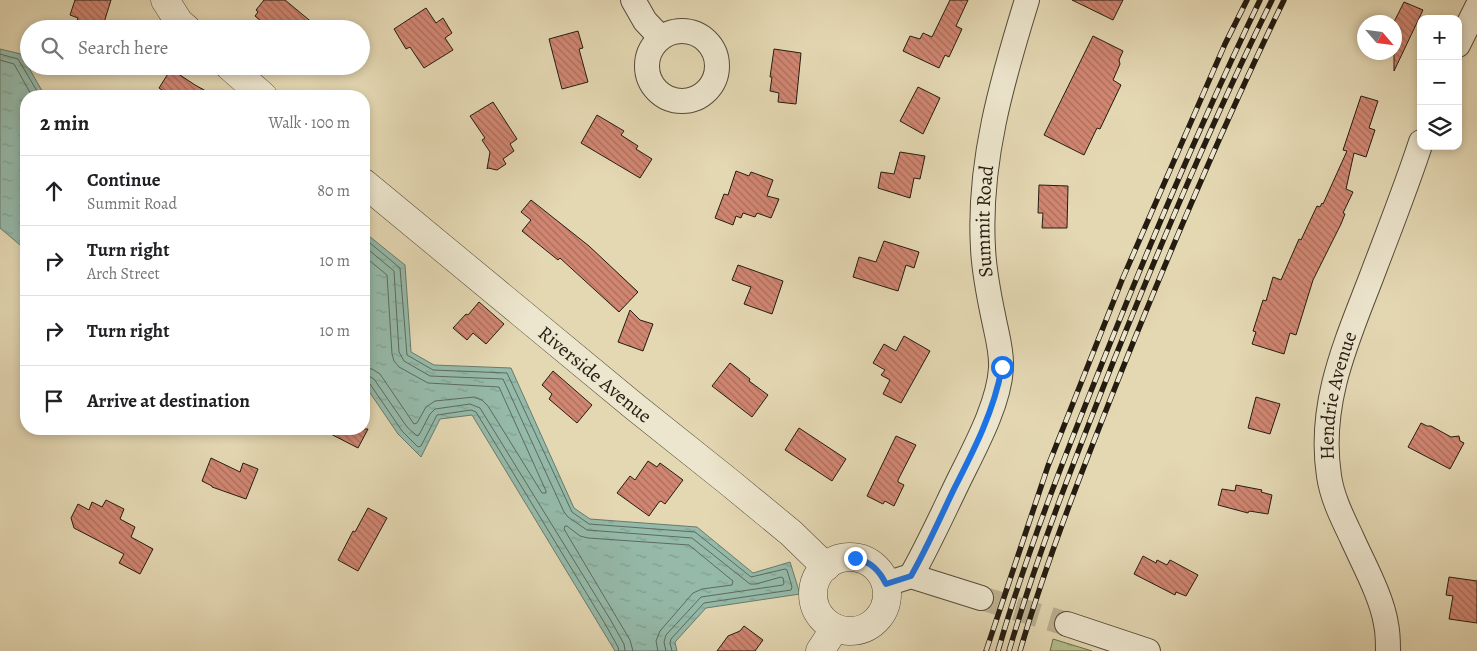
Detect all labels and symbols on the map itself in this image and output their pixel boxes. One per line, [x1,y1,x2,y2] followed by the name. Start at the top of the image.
[1357,15,1402,60] north arrow
[969,163,1000,279] street label: Summit Road
[532,320,657,429] street label: Riverside Avenue
[1313,327,1363,460] street label: Hendrie Avenue
[991,356,1014,379] route start
[844,547,867,570] route end

